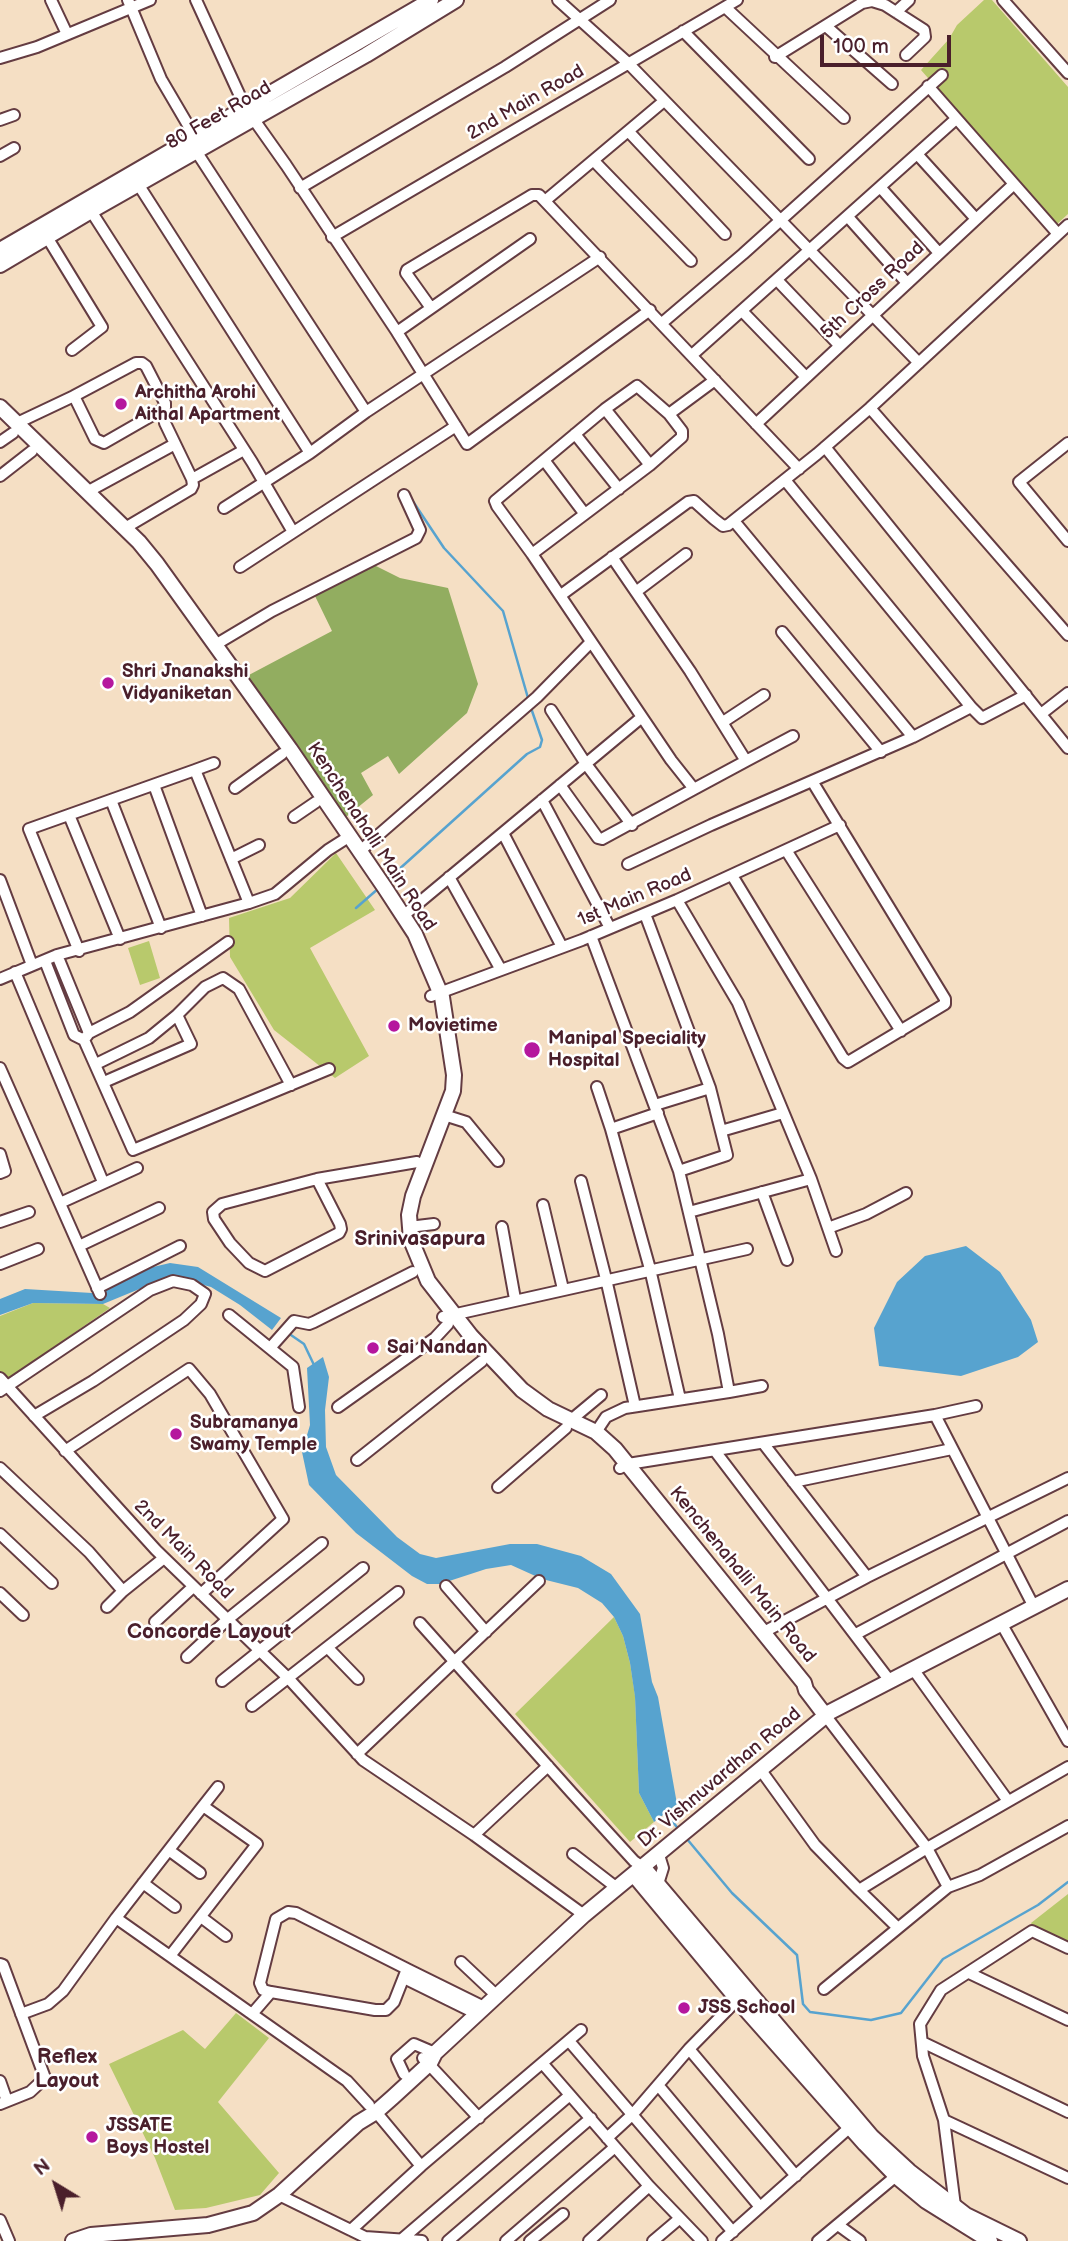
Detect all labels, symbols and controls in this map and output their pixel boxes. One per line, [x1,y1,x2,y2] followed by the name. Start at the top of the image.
[823,21,954,65] scale bar
[833,34,889,59] text: 100 m
[463,60,589,146] street label: 2nd Main Road
[162,77,276,155] street label: 80 Feet Road
[817,237,929,345] street label: 5th Cross Road
[135,382,280,426] place label: Architha Arohi Aithal Apartment
[113,396,129,412] marker: Architha Arohi Aithal Apartment
[122,661,248,705] place label: Shri Jnanakshi Vidyaniketan
[100,675,116,691] marker: Shri Jnanakshi Vidyaniketan
[302,739,440,935] street label: Kenchenahalli Main Road
[575,864,695,932] street label: 1st Main Road
[408,1015,498,1037] place label: Movietime
[386,1018,402,1034] marker: Movietime
[548,1028,706,1072] place label: Manipal Speciality Hospital
[522,1040,542,1060] marker: Manipal Speciality Hospital
[355,1227,485,1253] district label: Srinivasapura
[387,1337,488,1359] place label: Sai Nandan
[365,1340,381,1356] marker: Sai Nandan
[190,1412,317,1456] place label: Subramanya Swamy Temple
[168,1426,184,1442] marker: Subramanya Swamy Temple
[664,1482,820,1668] street label: Kenchenahalli Main Road
[129,1496,237,1604] street label: 2nd Main Road
[127,1620,291,1646] district label: Concorde Layout
[634,1703,806,1853] street label: Dr. Vishnuvardhan Road
[698,1997,795,2019] place label: JSS School
[676,2000,692,2016] marker: JSS School
[35,2045,99,2095] district label: Reflex Layout
[106,2115,209,2159] place label: JSSATE Boys Hostel
[84,2129,100,2145] marker: JSSATE Boys Hostel
[21,2150,91,2220] north arrow
[30,2155,55,2182] text: N

